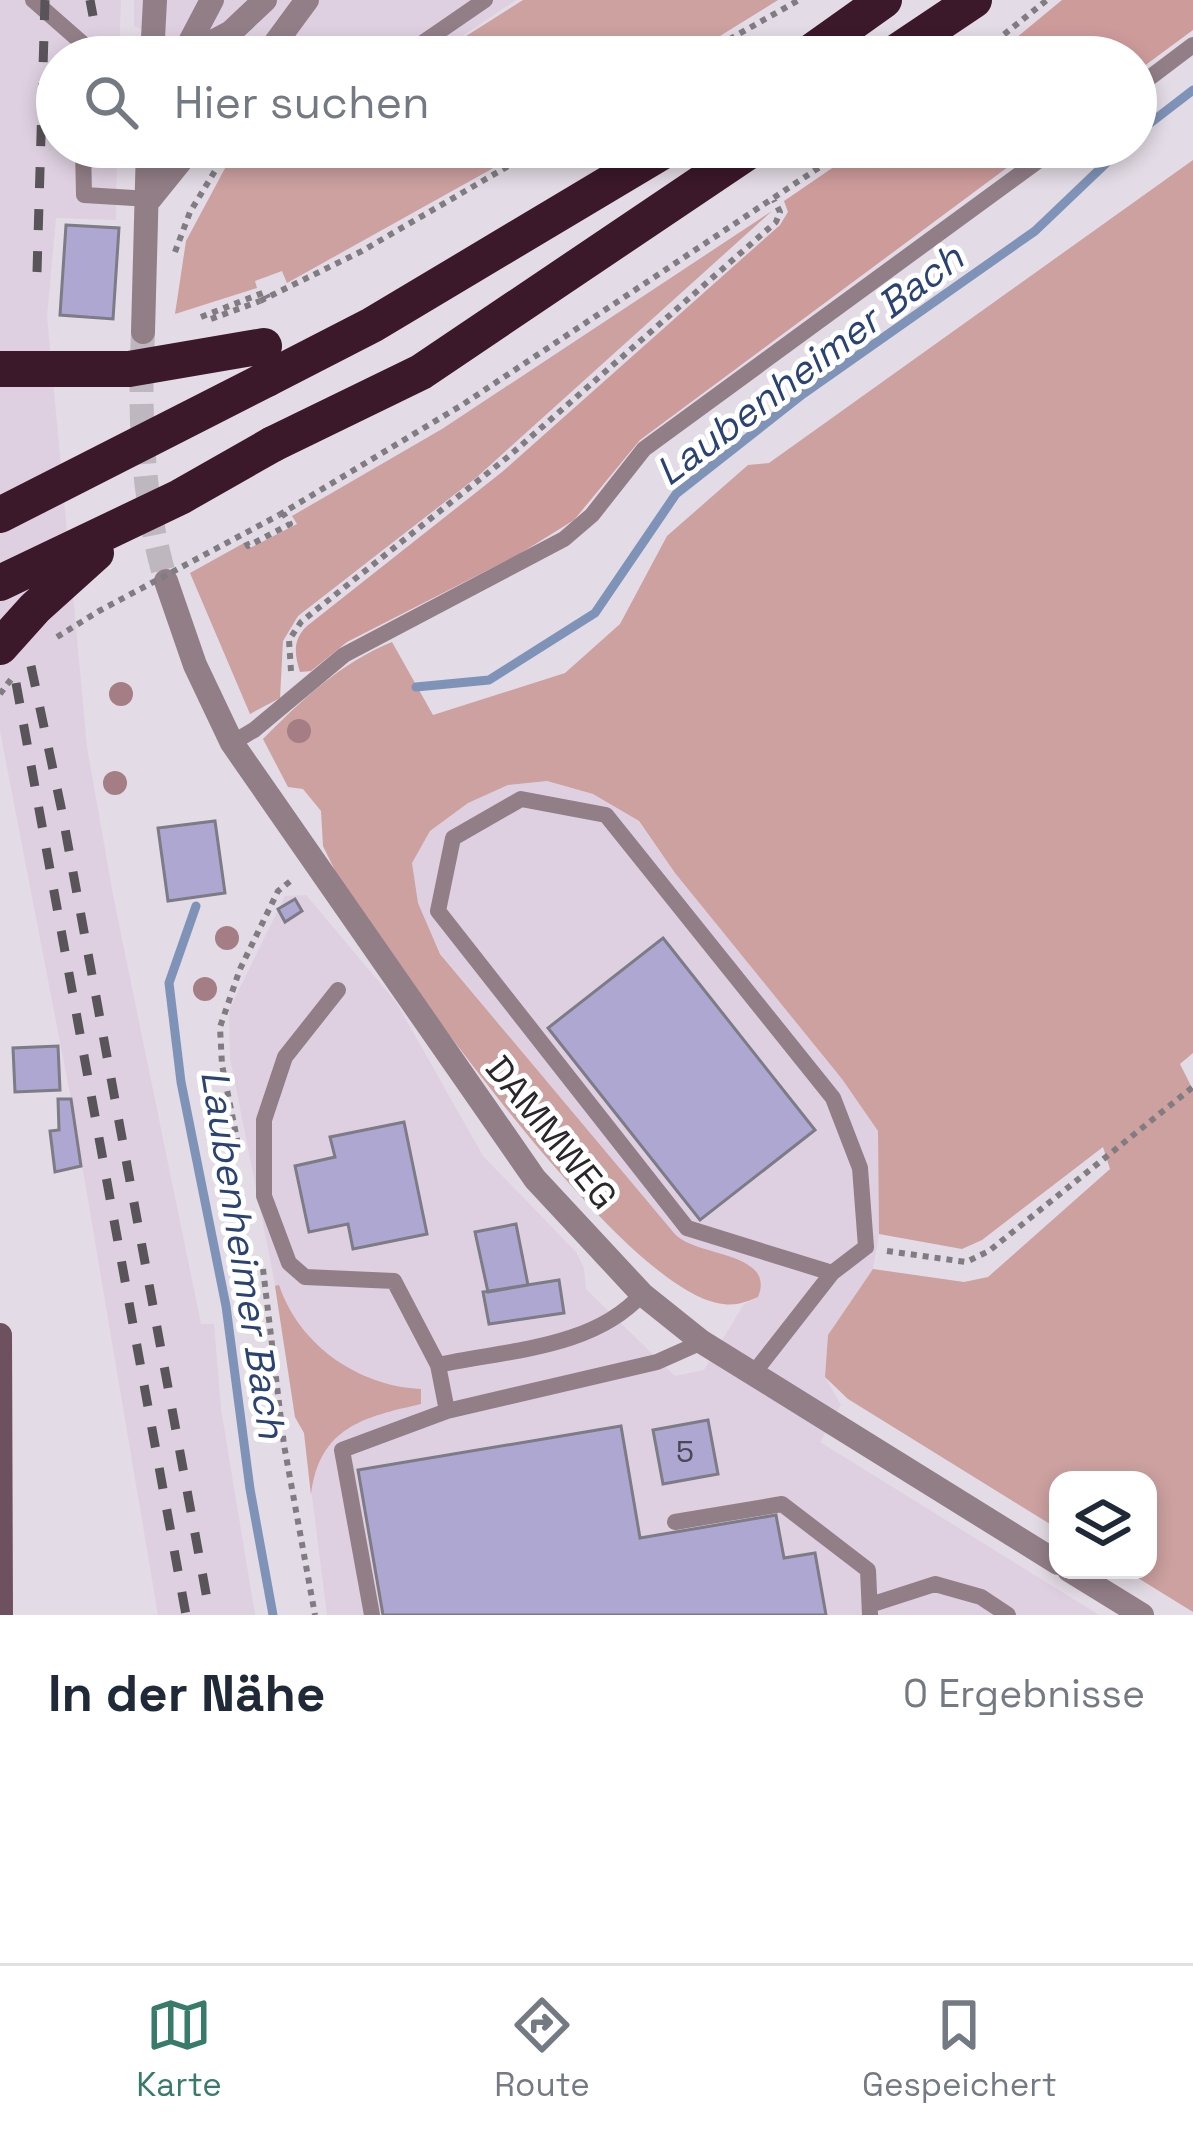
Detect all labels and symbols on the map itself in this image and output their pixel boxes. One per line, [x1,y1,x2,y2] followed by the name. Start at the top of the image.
[646,232,973,496] water label: Laubenheimer Bach
[475,1047,627,1219] street label: DAMMWEG
[190,1067,297,1443] water label: Laubenheimer Bach
[676,1432,694,1471] house number: 5

